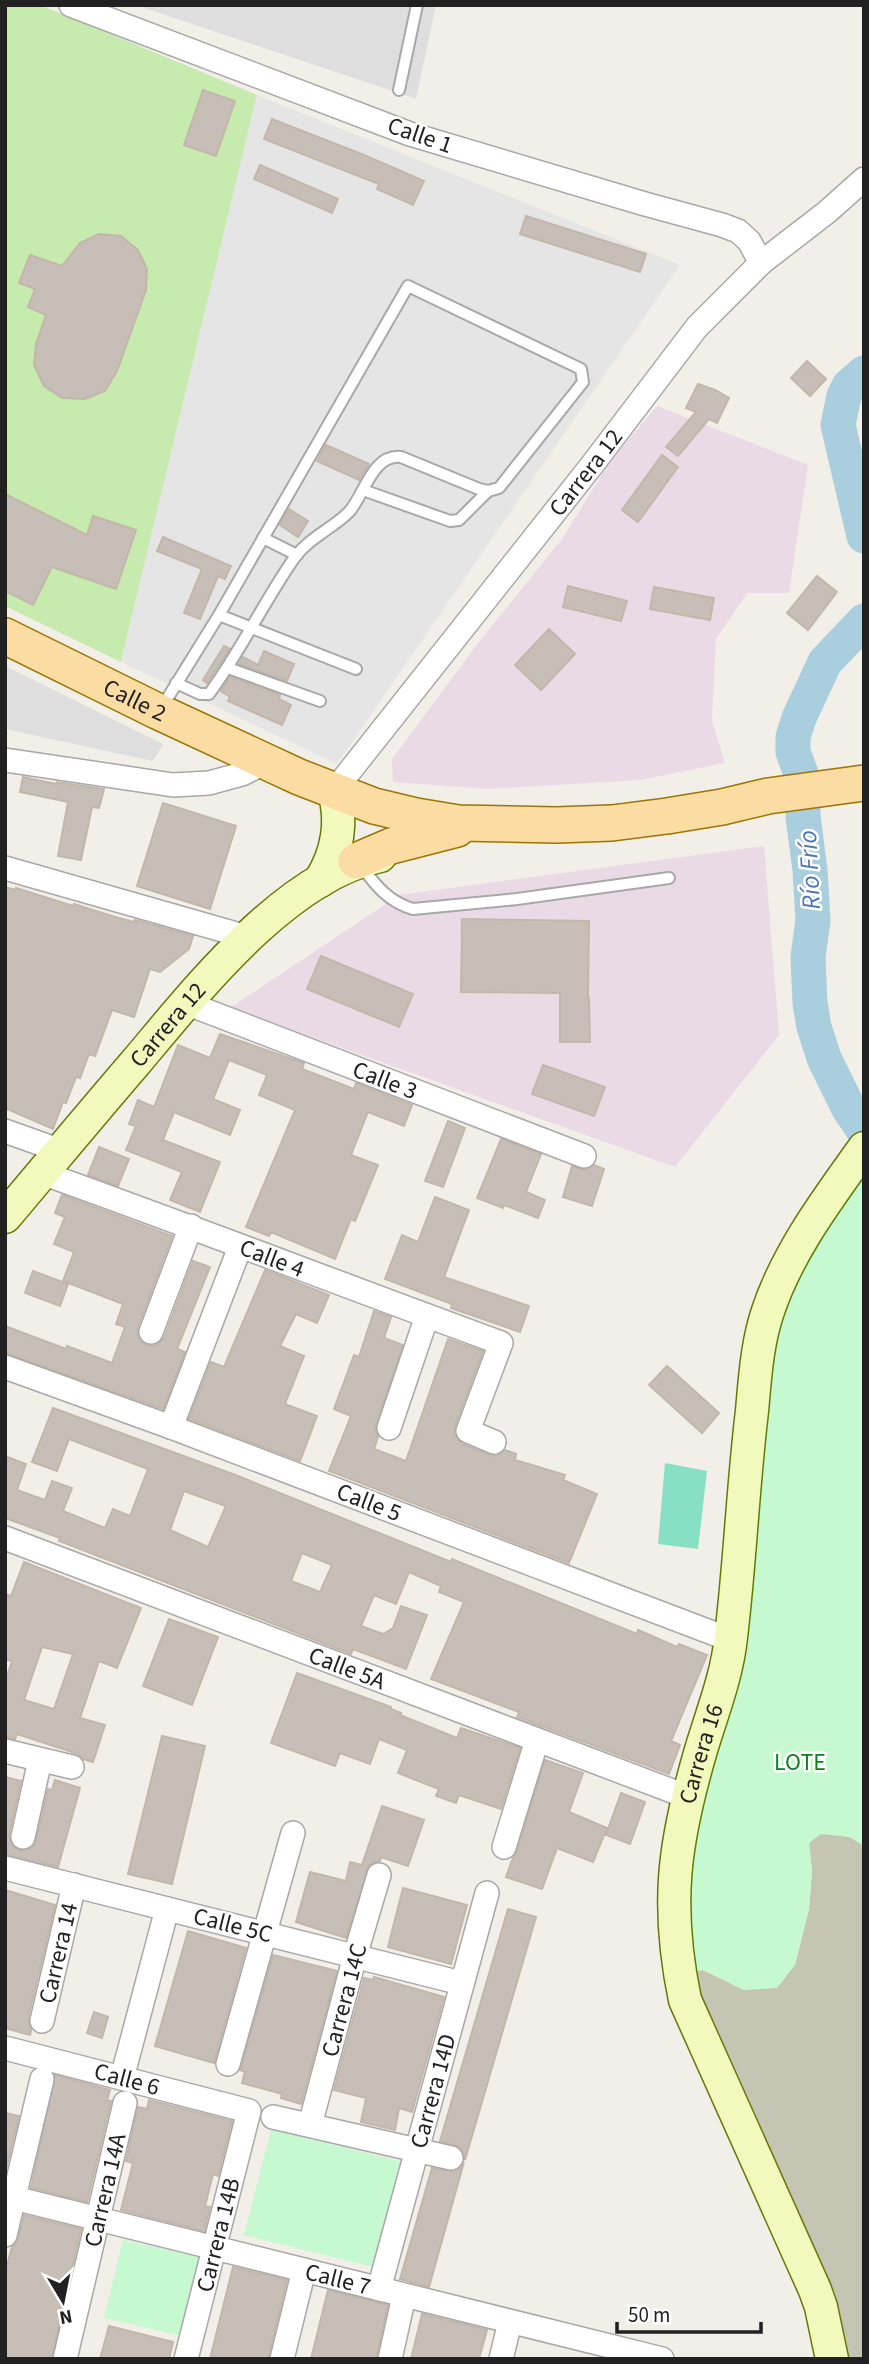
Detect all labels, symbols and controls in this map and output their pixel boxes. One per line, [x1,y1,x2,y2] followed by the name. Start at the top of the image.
[383,108,457,163] street label: Calle 1
[541,422,632,524] street label: Carrera 12
[97,670,172,731] street label: Calle 2
[789,829,830,911] water label: Río Frío
[121,974,214,1075] street label: Carrera 12
[347,1052,422,1109] street label: Calle 3
[234,1230,309,1287] street label: Calle 4
[331,1474,406,1531] street label: Calle 5
[303,1638,390,1699] street label: Calle 5A
[670,1699,733,1808] street label: Carrera 16
[774,1745,826,1780] park label: LOTE
[30,1899,87,2007] street label: Carrera 14
[190,1899,276,1952] street label: Calle 5C
[313,1939,376,2061] street label: Carrera 14C
[401,2030,466,2152] street label: Carrera 14D
[90,2054,164,2105] street label: Calle 6
[75,2130,136,2250] street label: Carrera 14A
[187,2174,250,2296] street label: Carrera 14B
[301,2254,374,2305] street label: Calle 7
[28,2266,98,2336] north arrow
[617,2290,760,2334] scale bar
[628,2300,670,2330] text: 50 m
[57,2302,74,2331] text: N

